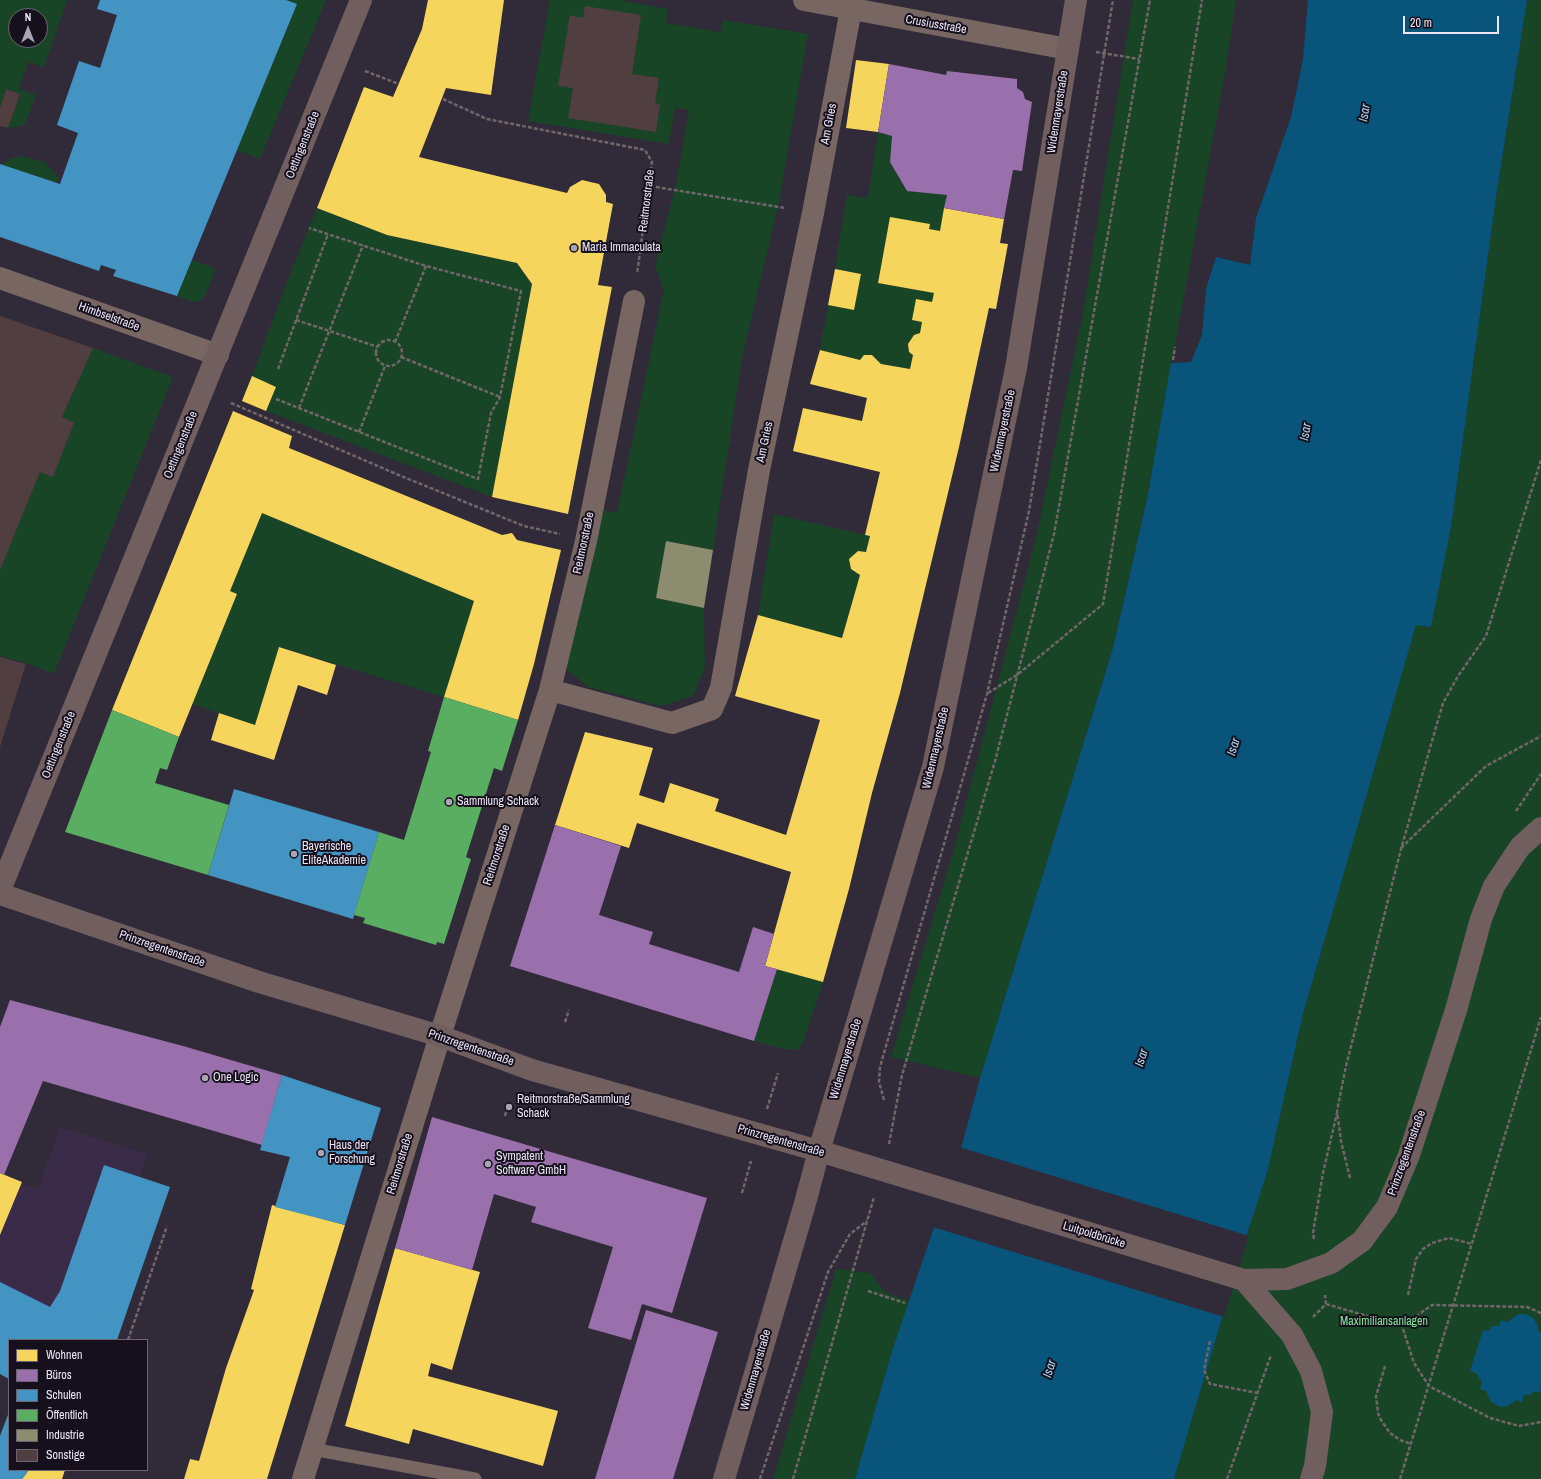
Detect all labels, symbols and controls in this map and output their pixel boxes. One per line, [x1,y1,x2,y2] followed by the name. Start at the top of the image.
[8,8,48,48] north arrow
[1405,8,1501,34] scale bar
[25,10,31,24] text: N
[904,13,968,37] street label: Crusiusstraße
[1410,15,1432,31] text: 20 m
[1044,70,1072,154] street label: Widenmayerstraße
[818,102,840,146] street label: Am Gries
[1356,103,1374,123] water label: Isar
[283,109,323,181] street label: Oettingenstraße
[636,169,658,233] street label: Reitmorstraße
[582,241,661,255] place label: Maria Immaculata
[569,243,579,253] marker: Maria Immaculata
[76,299,142,335] street label: Himbselstraße
[987,389,1019,473] street label: Widenmayerstraße
[161,409,201,481] street label: Oettingenstraße
[754,420,776,464] street label: Am Gries
[1297,422,1315,442] water label: Isar
[570,511,598,575] street label: Reitmorstraße
[920,706,952,790] street label: Widenmayerstraße
[39,709,79,781] street label: Oettingenstraße
[1224,736,1244,758] water label: Isar
[457,795,539,809] place label: Sammlung Schack
[444,797,454,807] marker: Sammlung Schack
[480,823,514,887] street label: Reitmorstraße
[302,840,366,868] place label: Bayerische EliteAkademie
[289,849,299,859] marker: Bayerische EliteAkademie
[117,928,207,970] street label: Prinzregentenstraße
[827,1017,865,1101] street label: Widenmayerstraße
[426,1027,516,1069] street label: Prinzregentenstraße
[1132,1047,1152,1069] water label: Isar
[213,1071,258,1085] place label: One Logic
[200,1073,210,1083] marker: One Logic
[517,1093,630,1121] place label: Reitmorstraße/Sammlung Schack
[504,1102,514,1112] marker: Reitmorstraße/Sammlung Schack
[1385,1108,1429,1198] street label: Prinzregentenstraße
[736,1122,826,1160] street label: Prinzregentenstraße
[384,1132,416,1196] street label: Reitmorstraße
[329,1139,375,1167] place label: Haus der Forschung
[316,1148,326,1158] marker: Haus der Forschung
[496,1150,566,1178] place label: Sympatent Software GmbH
[483,1159,493,1169] marker: Sympatent Software GmbH
[1061,1219,1127,1251] street label: Luitpoldbrücke
[1340,1315,1428,1329] park label: Maximiliansanlagen
[738,1328,774,1412] street label: Widenmayerstraße
[8,1339,148,1471] legend
[46,1347,82,1363] text: Wohnen
[1040,1358,1060,1380] water label: Isar
[46,1367,72,1383] text: Büros
[46,1387,82,1403] text: Schulen
[46,1407,88,1423] text: Öffentlich
[46,1427,84,1443] text: Industrie
[46,1447,85,1463] text: Sonstige

